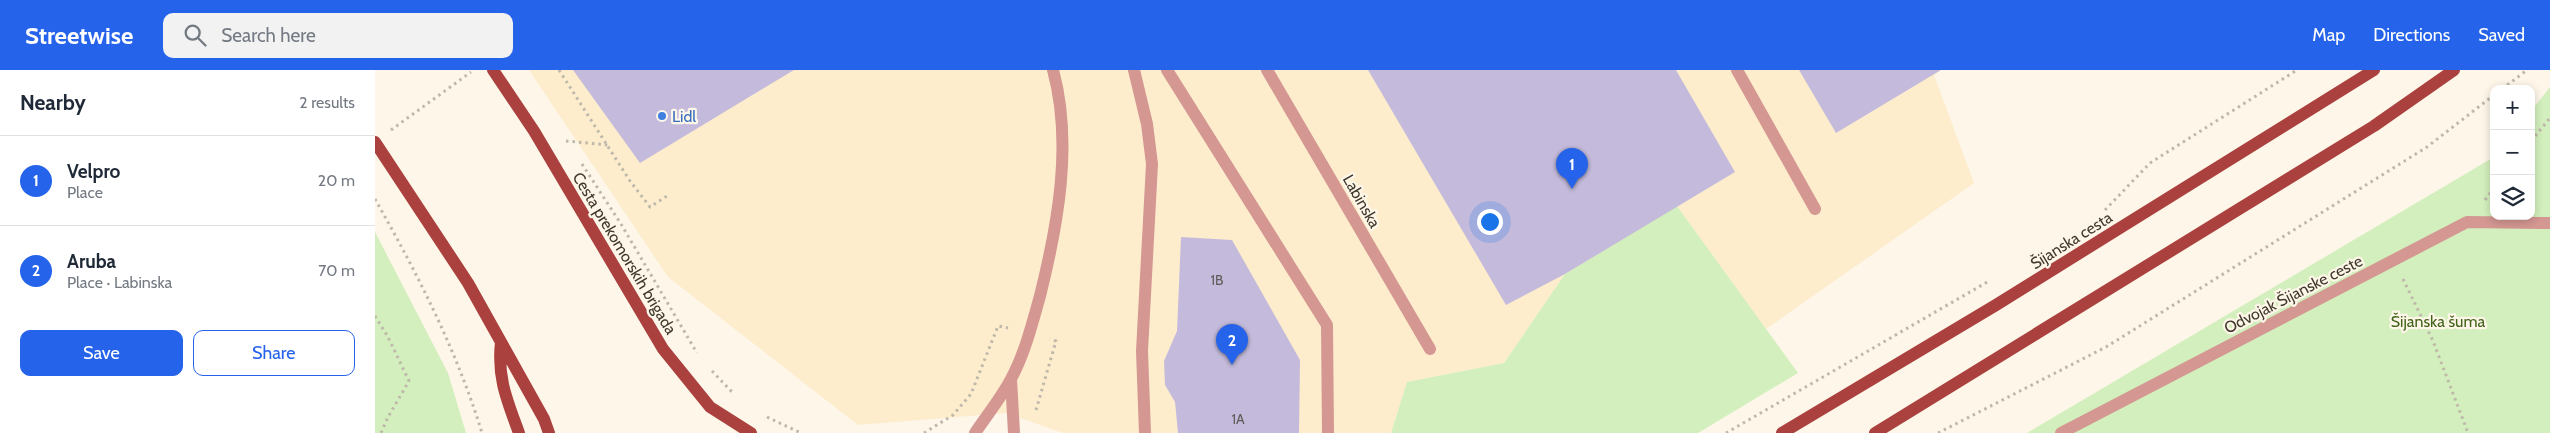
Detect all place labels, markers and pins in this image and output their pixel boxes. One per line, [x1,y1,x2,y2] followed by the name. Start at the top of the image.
[672,107,696,126] place label: Lidl
[656,110,668,122] marker: Lidl
[1556,148,1588,189] pin: 1
[1216,324,1248,365] pin: 2

